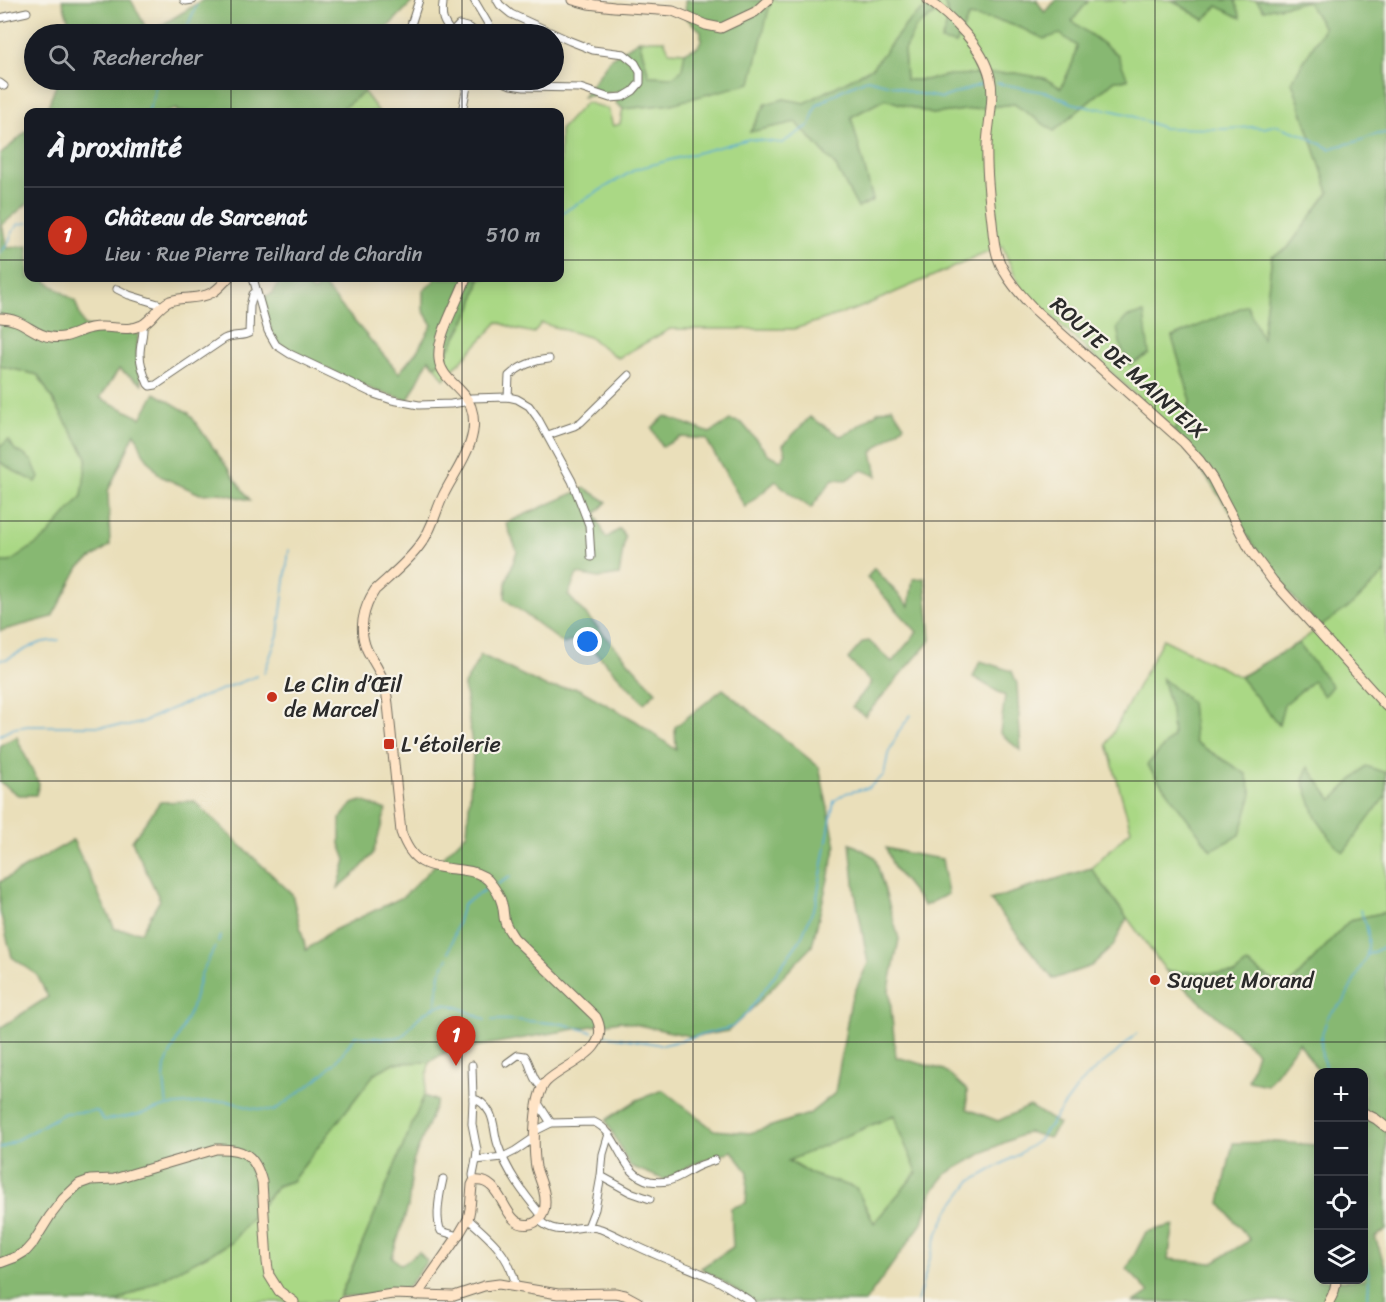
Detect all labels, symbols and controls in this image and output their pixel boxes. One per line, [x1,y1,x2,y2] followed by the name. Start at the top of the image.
[24,24,564,90] search box
[93,38,203,77] text: Rechercher
[45,41,78,74] icon: search
[48,124,182,170] text: À proximité
[105,198,307,237] text: Château de Sarcenat
[63,218,72,253] text: 1
[486,218,540,253] text: 510 m
[105,237,422,272] text: Lieu · Rue Pierre Teilhard de Chardin
[1041,286,1217,450] street label: ROUTE DE MAINTEIX
[573,627,602,656] your location
[284,665,403,729] place label: Le Clin d’Œil de Marcel
[265,690,279,704] marker: Le Clin d’Œil de Marcel
[401,725,501,764] place label: L'étoilerie
[382,737,396,751] marker: L'étoilerie
[1167,961,1315,1000] place label: Suquet Morand
[1148,973,1162,987] marker: Suquet Morand
[436,1016,476,1066] pin: 1
[1314,1068,1368,1284] map controls
[1314,1068,1368,1122] button: +
[1314,1122,1368,1176] button: −
[1314,1176,1368,1230] button: locate
[1314,1230,1368,1284] button: layers

